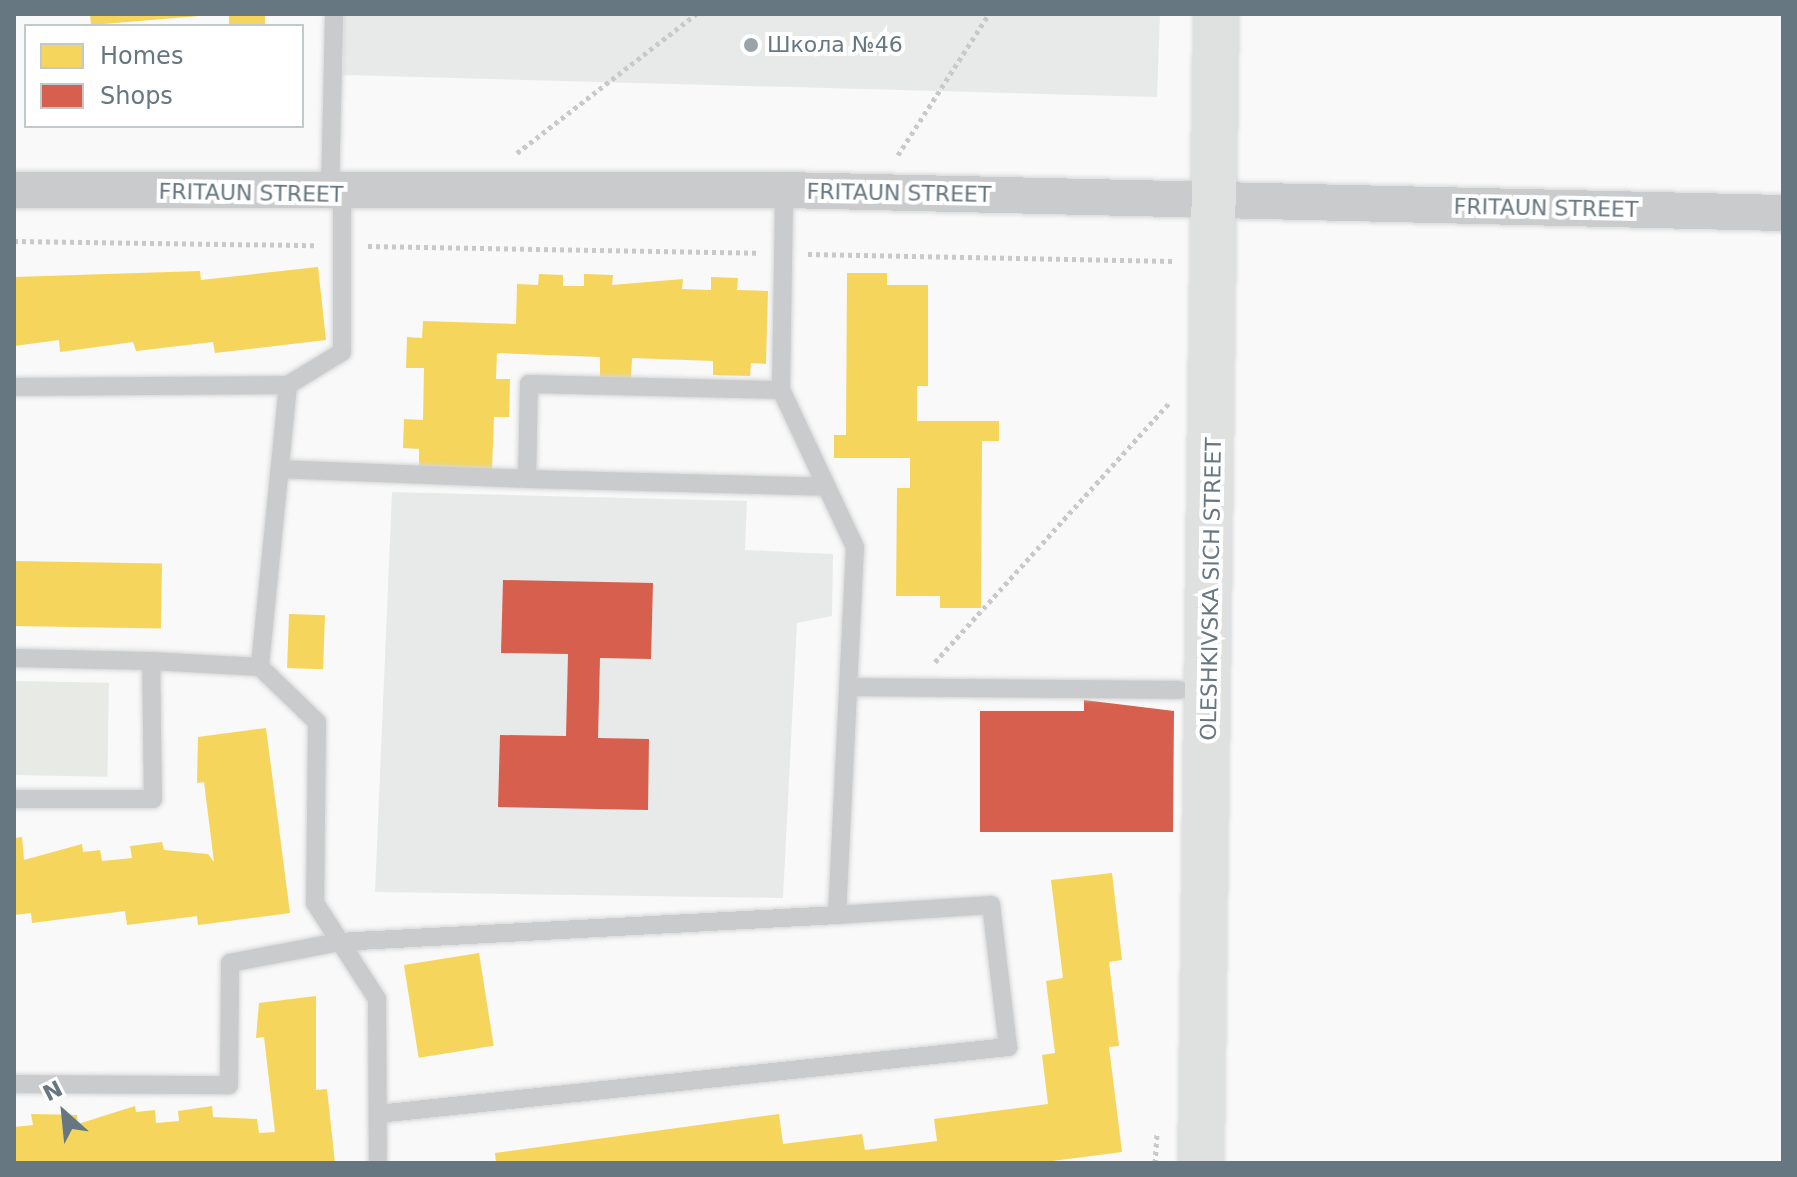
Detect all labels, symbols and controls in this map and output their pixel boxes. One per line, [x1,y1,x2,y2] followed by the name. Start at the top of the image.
[24,24,304,128] legend
[767,32,903,58] place label: Школа №46
[742,36,760,54] marker: Школа №46
[100,42,183,70] text: Homes
[100,82,173,110] text: Shops
[158,178,344,208] street label: FRITAUN STREET
[806,178,992,208] street label: FRITAUN STREET
[1453,193,1639,223] street label: FRITAUN STREET
[1195,437,1227,741] street label: OLESHKIVSKA SICH STREET
[24,1073,104,1153] north arrow
[39,1076,67,1106] text: N

